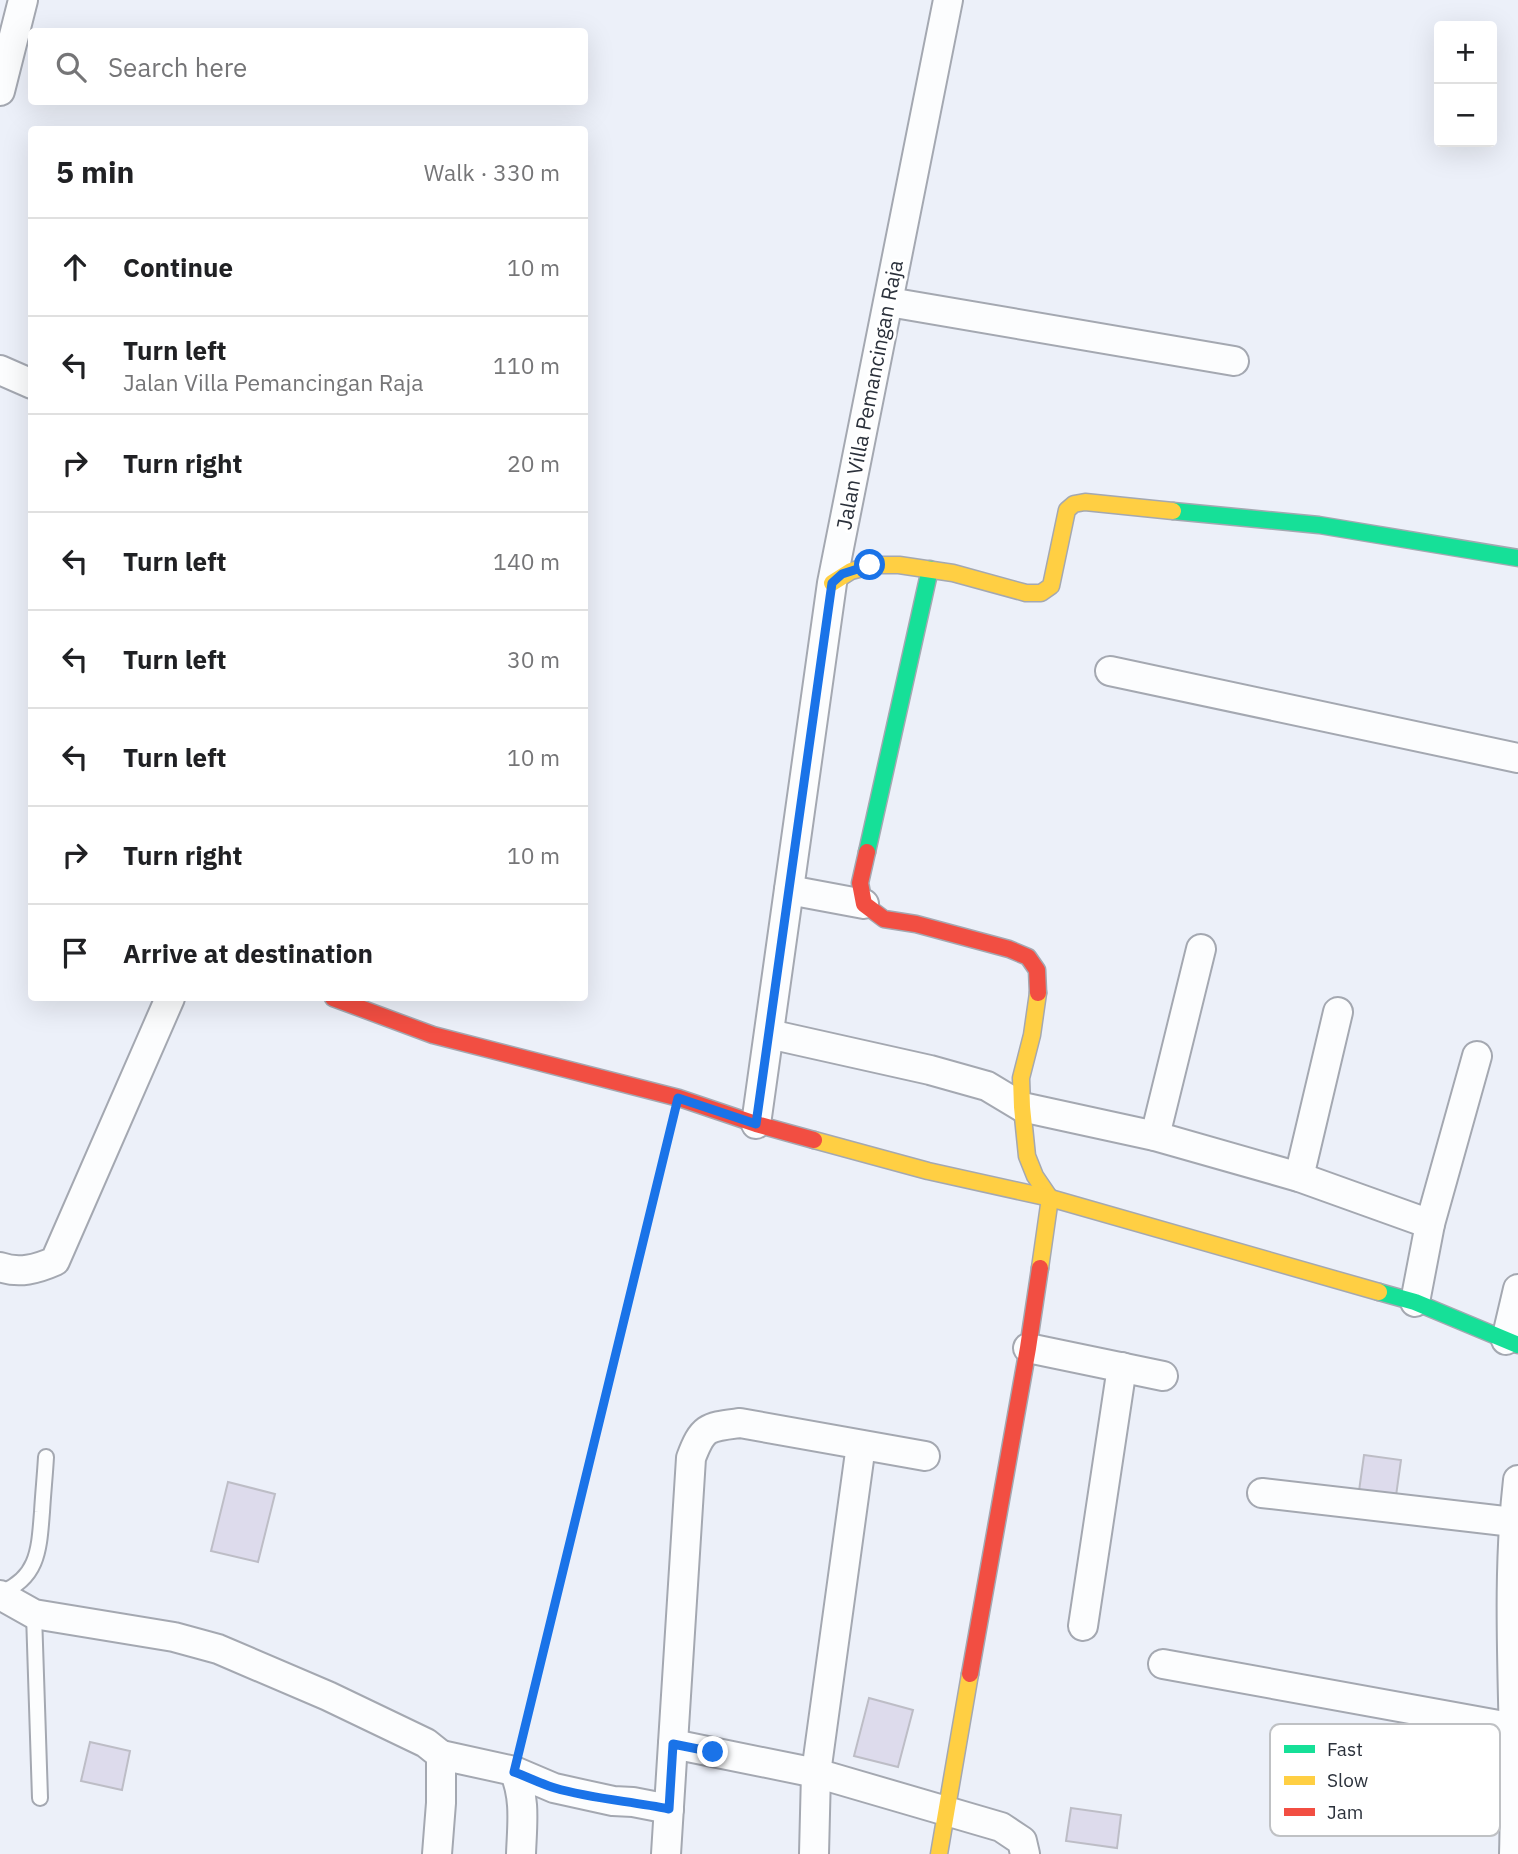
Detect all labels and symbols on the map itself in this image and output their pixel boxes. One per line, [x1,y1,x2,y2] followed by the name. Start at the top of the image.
[829,257,909,532] street label: Jalan Villa Pemancingan Raja
[854,549,885,580] route start
[1270,1724,1500,1836] legend
[697,1736,728,1767] route end
[1327,1737,1363,1761] text: Fast
[1327,1768,1368,1792] text: Slow
[1327,1800,1363,1824] text: Jam

